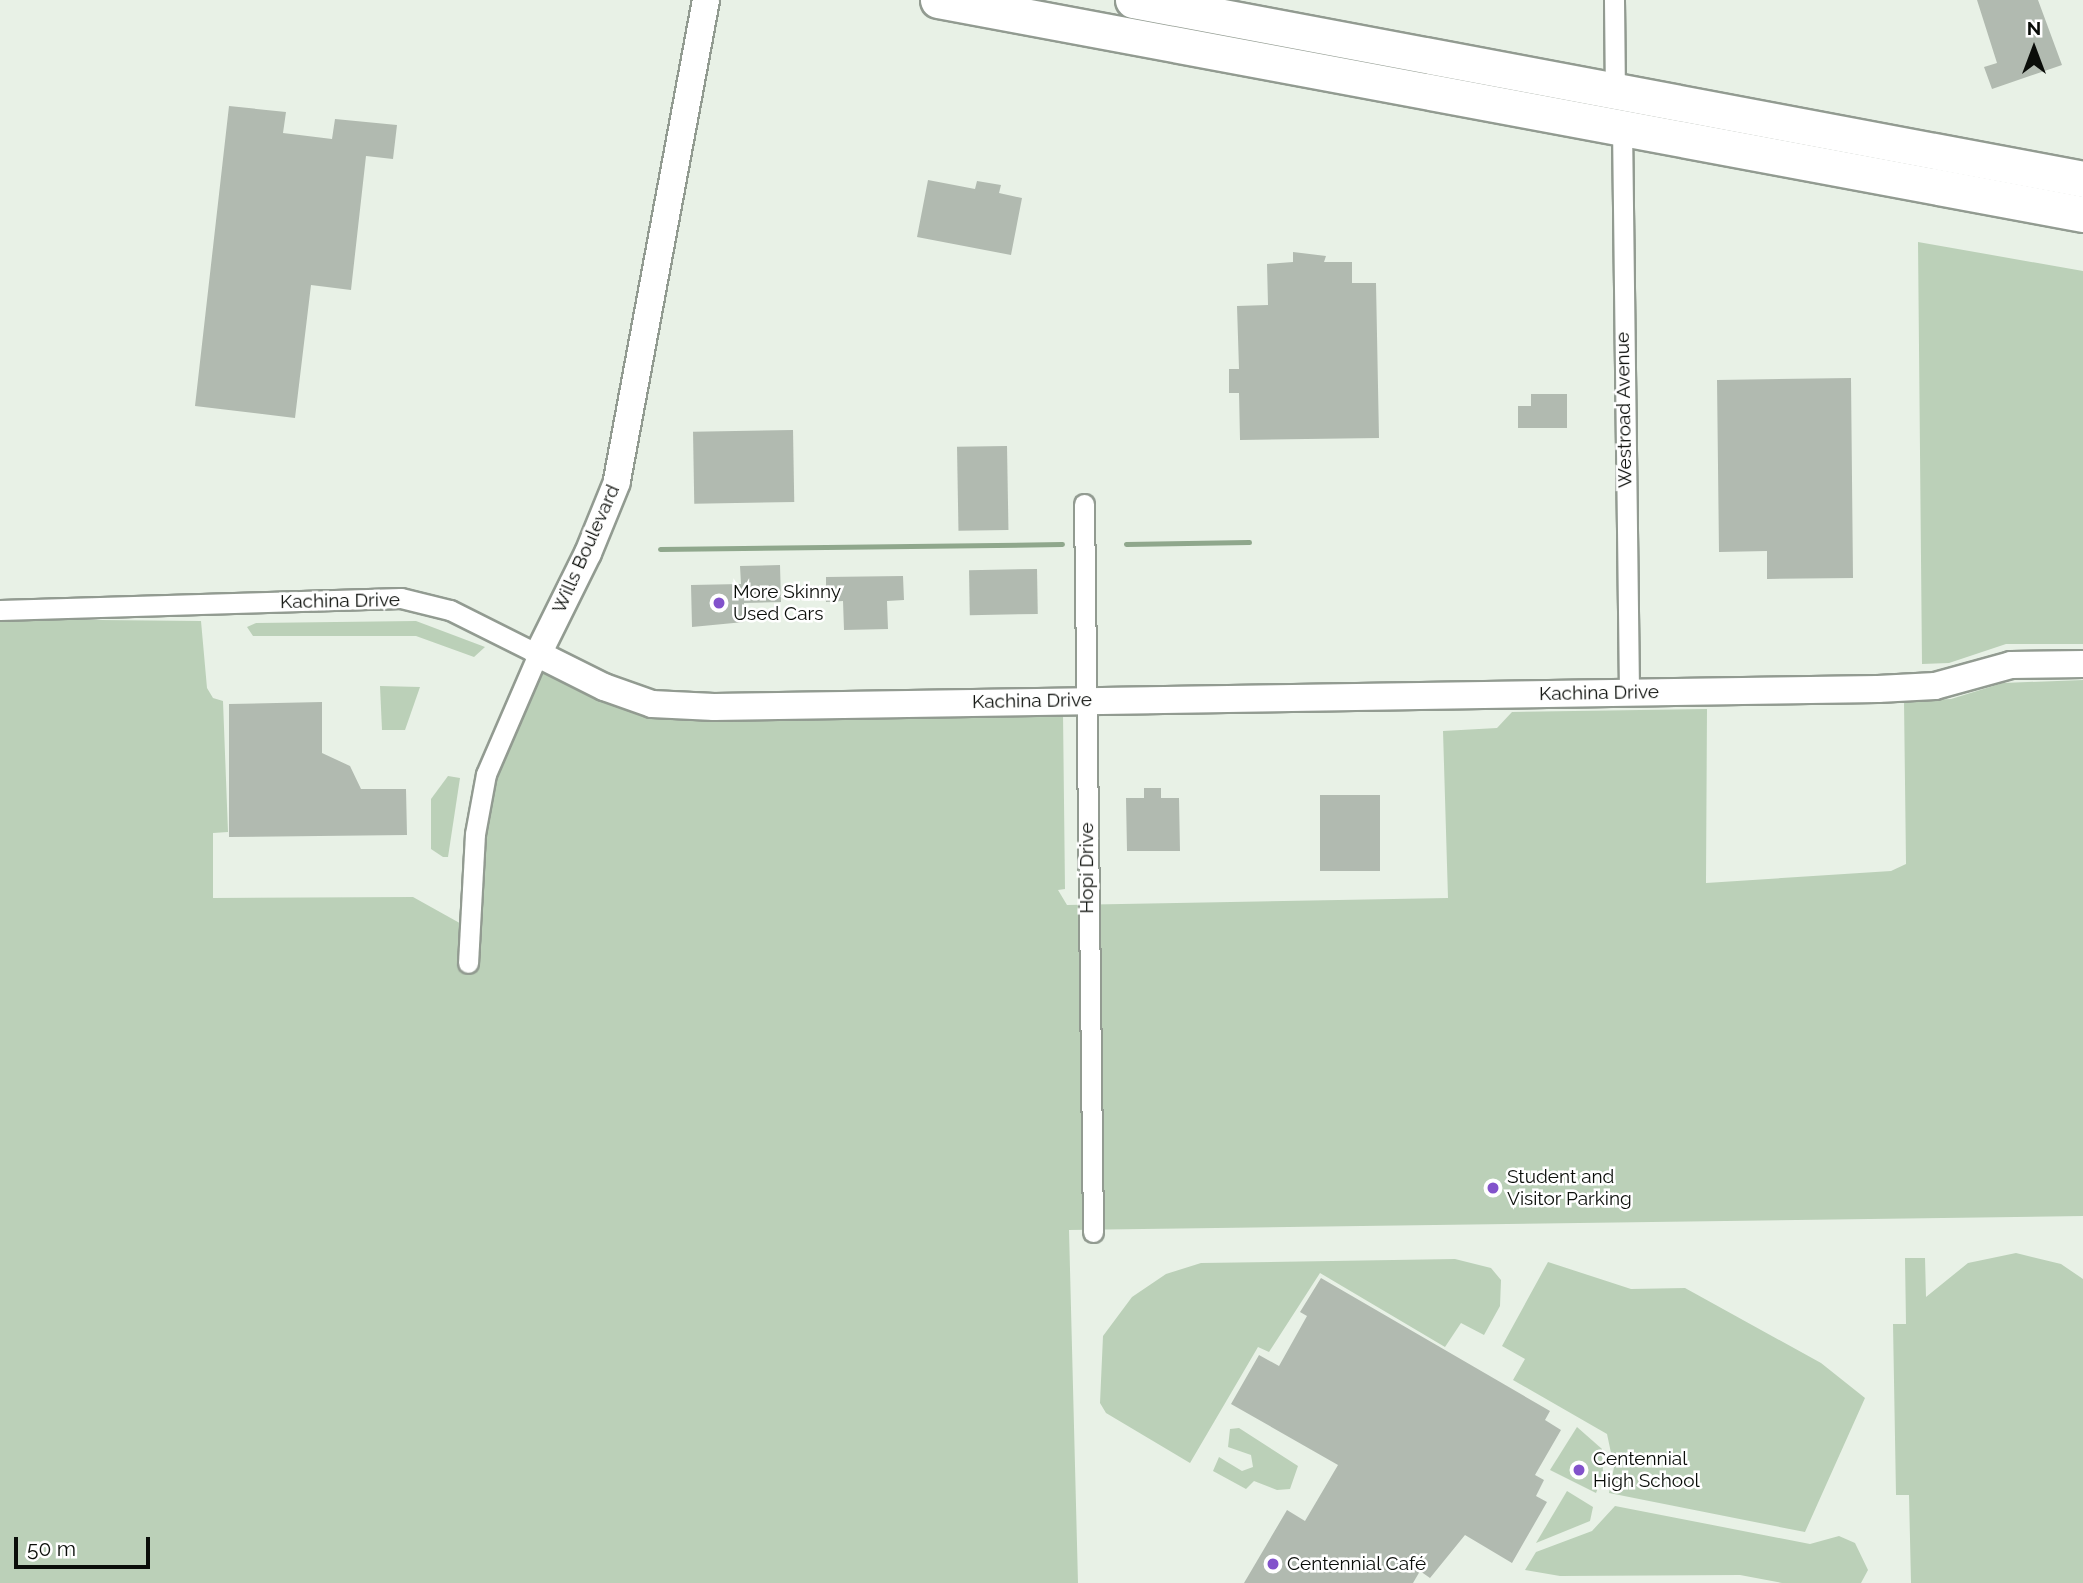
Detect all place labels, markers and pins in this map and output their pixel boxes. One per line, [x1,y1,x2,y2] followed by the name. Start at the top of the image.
[733,581,841,625] place label: More Skinny Used Cars
[711,595,727,611] marker: More Skinny Used Cars
[1507,1166,1632,1210] place label: Student and Visitor Parking
[1485,1180,1501,1196] marker: Student and Visitor Parking
[1593,1448,1700,1492] place label: Centennial High School
[1571,1462,1587,1478] marker: Centennial High School
[1287,1553,1427,1575] place label: Centennial Café
[1265,1556,1281,1572] marker: Centennial Café

